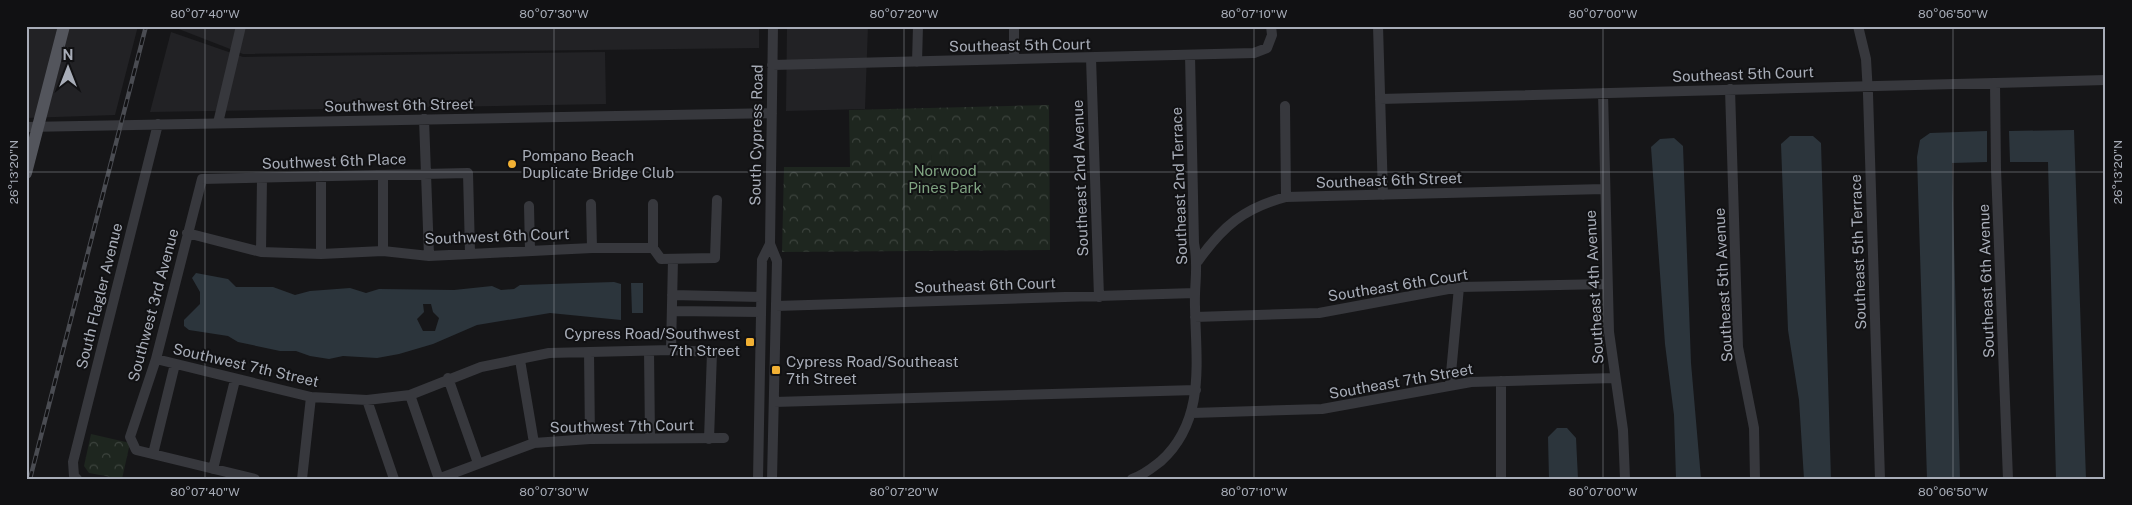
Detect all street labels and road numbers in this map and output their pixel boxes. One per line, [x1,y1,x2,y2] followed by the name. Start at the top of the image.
[949,35,1091,55] street label: Southeast 5th Court
[1672,63,1814,85] street label: Southeast 5th Court
[746,64,766,206] street label: South Cypress Road
[324,95,474,115] street label: Southwest 6th Street
[1069,99,1091,257] street label: Southeast 2nd Avenue
[1168,107,1190,265] street label: Southeast 2nd Terrace
[261,150,407,172] street label: Southwest 6th Place
[1315,169,1463,191] street label: Southeast 6th Street
[1847,174,1869,330] street label: Southeast 5th Terrace
[1975,204,1997,358] street label: Southeast 6th Avenue
[1710,207,1736,363] street label: Southeast 5th Avenue
[1581,210,1607,364] street label: Southeast 4th Avenue
[73,221,125,371] street label: South Flagler Avenue
[424,225,570,247] street label: Southwest 6th Court
[124,227,182,383] street label: Southwest 3rd Avenue
[1327,265,1469,304] street label: Southeast 6th Court
[914,274,1056,296] street label: Southeast 6th Court
[171,340,321,390] street label: Southwest 7th Street
[1328,360,1475,402] street label: Southeast 7th Street
[550,416,695,436] street label: Southwest 7th Court

